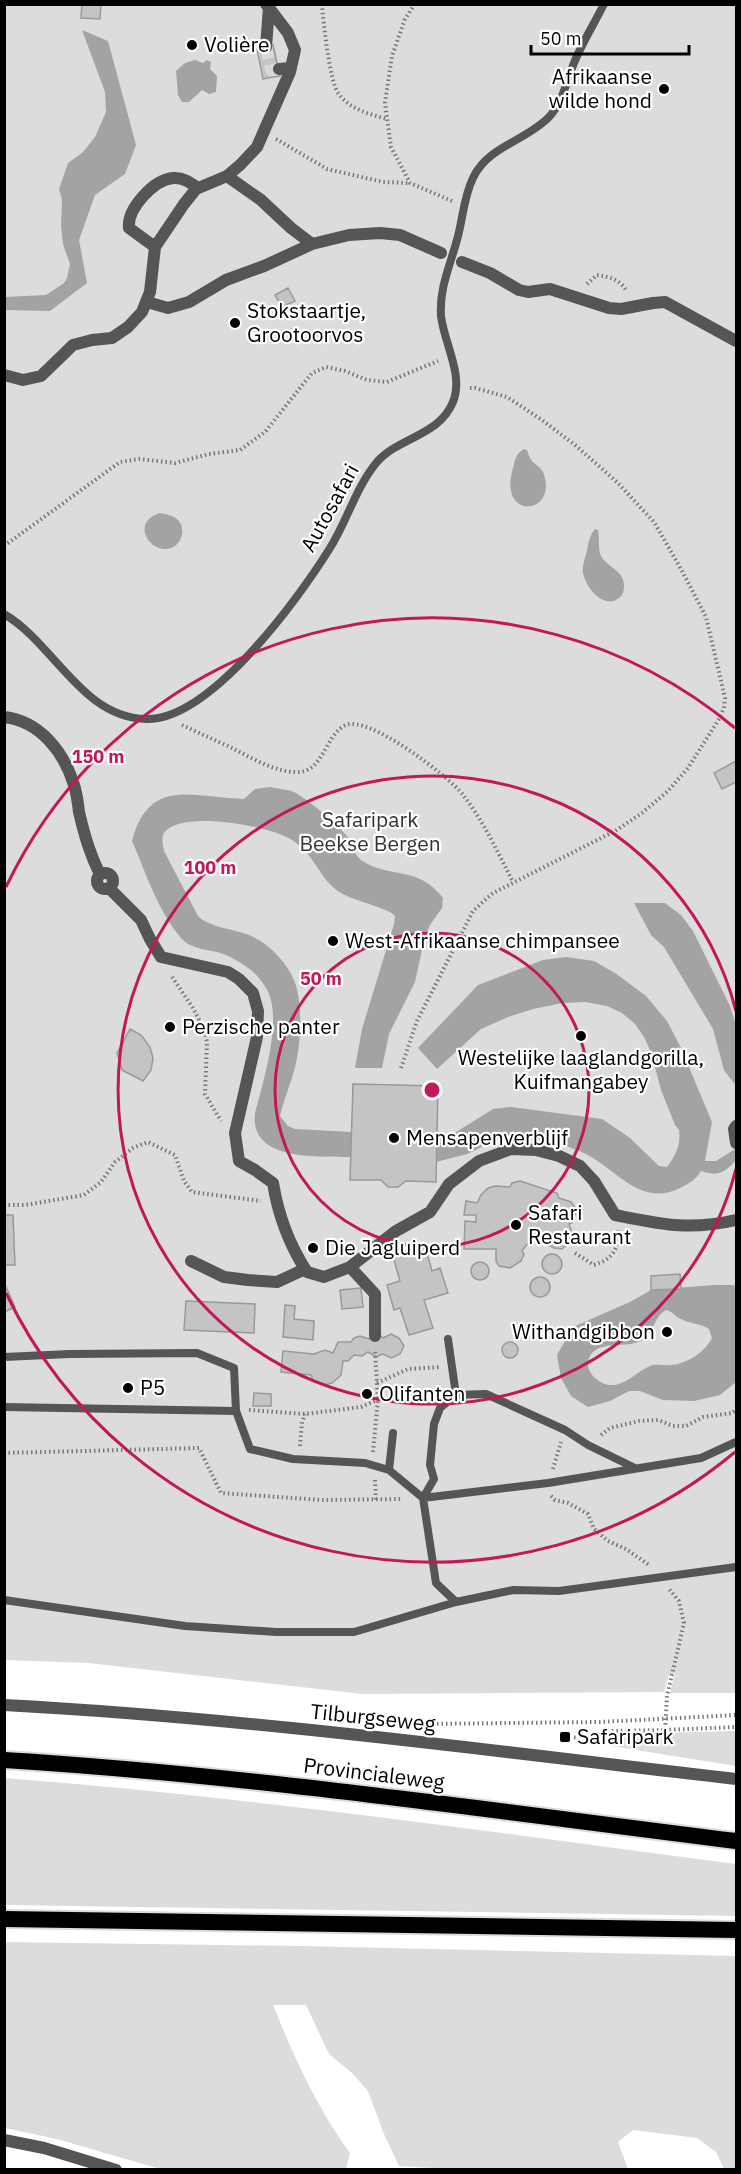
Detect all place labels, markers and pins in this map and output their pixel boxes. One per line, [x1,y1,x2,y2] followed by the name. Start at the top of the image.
[204,30,270,58] place label: Volière
[185,38,199,52] marker: Volière
[548,62,652,114] place label: Afrikaanse wilde hond
[657,82,671,96] marker: Afrikaanse wilde hond
[247,296,366,348] place label: Stokstaartje, Grootoorvos
[228,316,242,330] marker: Stokstaartje, Grootoorvos
[345,926,620,954] place label: West-Afrikaanse chimpansee
[326,934,340,948] marker: West-Afrikaanse chimpansee
[182,1012,340,1040] place label: Perzische panter
[163,1020,177,1034] marker: Perzische panter
[574,1029,588,1043] marker: Westelijke laaglandgorilla, Kuifmangabey
[458,1043,704,1095] place label: Westelijke laaglandgorilla, Kuifmangabey
[422,1080,442,1100] centre of rings
[406,1123,568,1151] place label: Mensapenverblijf
[387,1131,401,1145] marker: Mensapenverblijf
[528,1198,631,1250] place label: Safari Restaurant
[509,1218,523,1232] marker: Safari Restaurant
[325,1233,460,1261] place label: Die Jagluiperd
[306,1241,320,1255] marker: Die Jagluiperd
[512,1317,655,1345] place label: Withandgibbon
[660,1325,674,1339] marker: Withandgibbon
[140,1373,165,1401] place label: P5
[379,1379,466,1407] place label: Olifanten
[121,1381,135,1395] marker: P5
[360,1387,374,1401] marker: Olifanten
[577,1722,674,1750] place label: Safaripark
[558,1730,572,1744] marker: Safaripark

